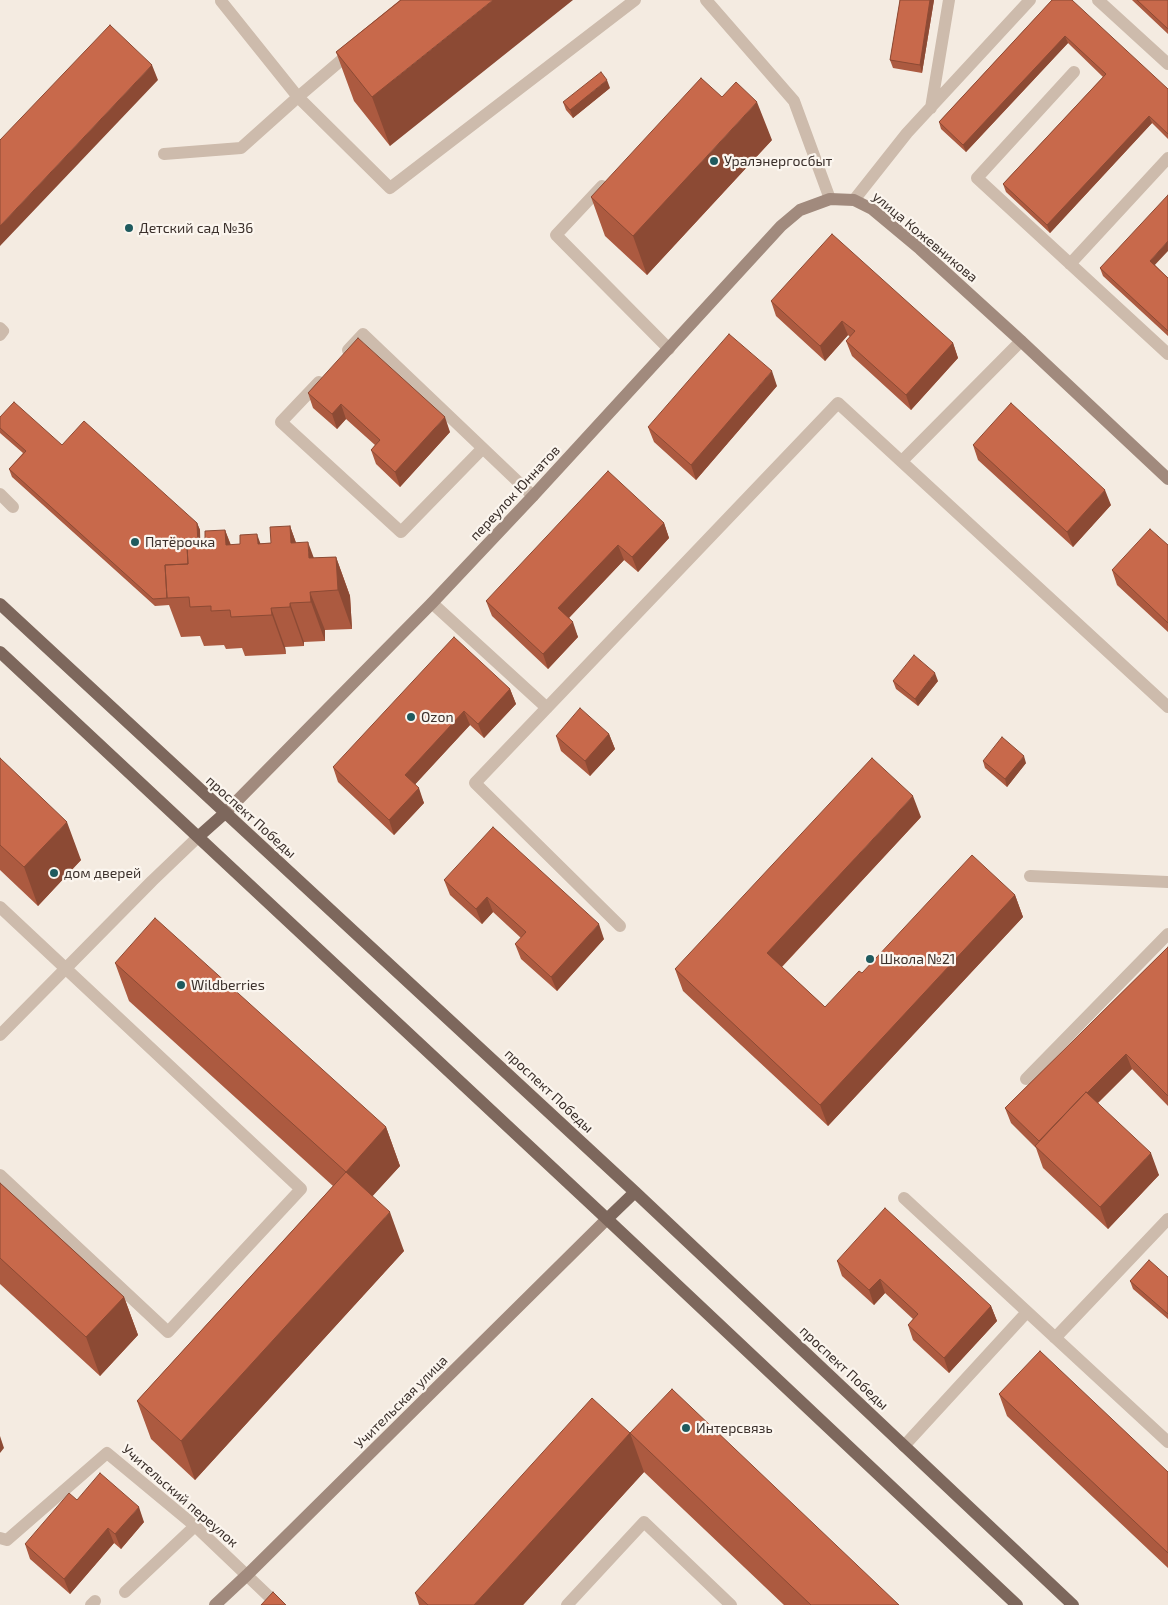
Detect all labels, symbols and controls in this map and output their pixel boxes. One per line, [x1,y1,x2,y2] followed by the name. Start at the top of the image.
[724,153,832,169] place label: Уралэнергосбыт
[708,155,720,167] marker: Уралэнергосбыт
[869,188,981,286] street label: улица Кожевникова
[139,220,253,236] place label: Детский сад №36
[123,222,135,234] marker: Детский сад №36
[466,442,564,544] street label: переулок Юннатов
[145,534,215,550] place label: Пятёрочка
[129,536,141,548] marker: Пятёрочка
[421,709,454,725] place label: Ozon
[405,711,417,723] marker: Ozon
[203,772,299,862] street label: проспект Победы
[64,865,141,881] place label: дом дверей
[48,867,60,879] marker: дом дверей
[880,951,955,967] place label: Школа №21
[864,953,876,965] marker: Школа №21
[191,977,265,993] place label: Wildberries
[175,979,187,991] marker: Wildberries
[501,1046,597,1136] street label: проспект Победы
[796,1323,892,1413] street label: проспект Победы
[351,1352,451,1452] street label: Учительская улица
[696,1420,773,1436] place label: Интерсвязь
[680,1422,692,1434] marker: Интерсвязь
[119,1441,241,1551] street label: Учительский переулок

